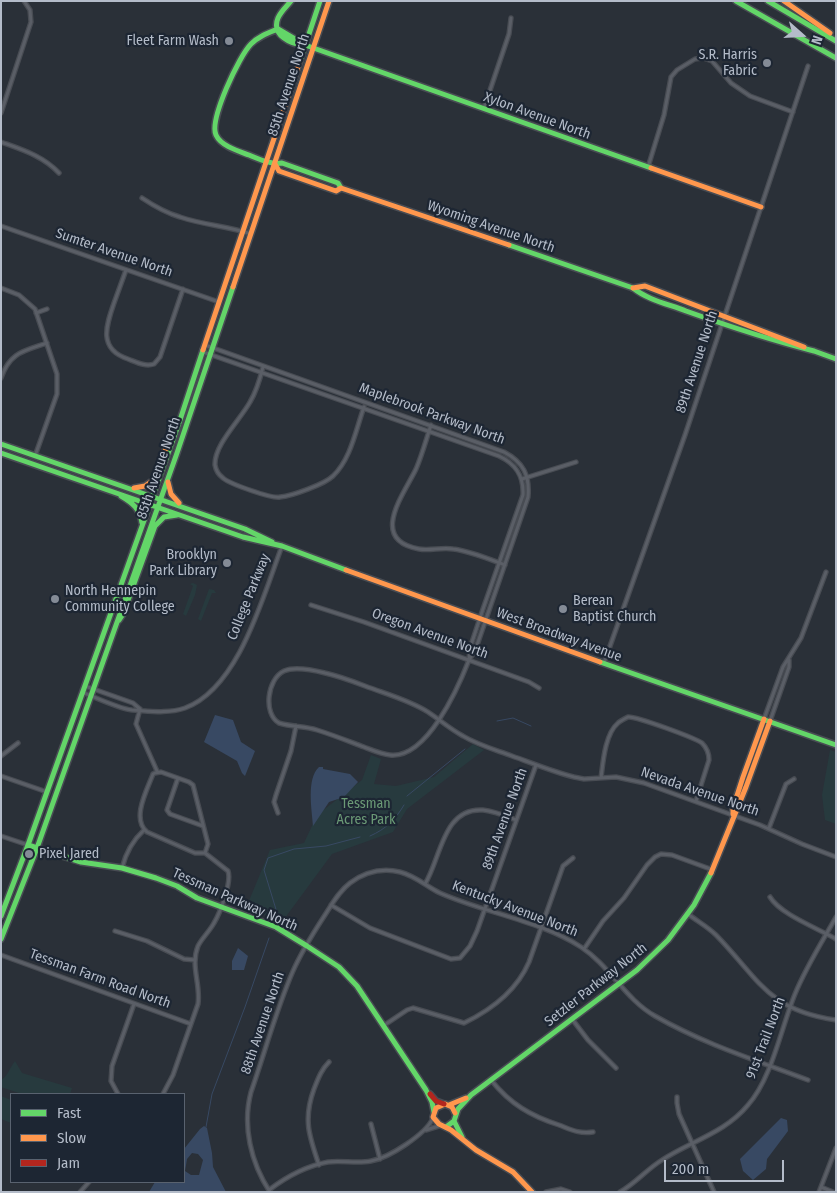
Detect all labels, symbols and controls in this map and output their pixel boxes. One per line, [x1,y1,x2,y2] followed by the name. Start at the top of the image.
[777,10,827,60] north arrow
[265,32,313,138] street label: 85th Avenue North
[126,33,219,49] place label: Fleet Farm Wash
[807,33,826,47] text: N
[223,35,235,47] marker: Fleet Farm Wash
[699,47,757,80] place label: S.R. Harris Fabric
[761,57,773,69] marker: S.R. Harris Fabric
[481,89,593,143] street label: Xylon Avenue North
[425,197,557,257] street label: Wyoming Avenue North
[53,225,175,281] street label: Sumter Avenue North
[672,309,722,415] street label: 89th Avenue North
[357,380,507,448] street label: Maplebrook Parkway North
[134,415,184,521] street label: 85th Avenue North
[149,547,217,580] place label: Brooklyn Park Library
[224,551,274,643] street label: College Parkway
[221,557,233,569] marker: Brooklyn Park Library
[65,583,175,616] place label: North Hennepin Community College
[49,593,61,605] marker: North Hennepin Community College
[573,593,656,626] place label: Berean Baptist Church
[557,603,569,615] marker: Berean Baptist Church
[369,605,491,663] street label: Oregon Avenue North
[494,605,624,665] street label: West Broadway Avenue
[639,764,761,820] street label: Nevada Avenue North
[479,766,531,872] street label: 89th Avenue North
[337,796,395,829] park label: Tessman Acres Park
[39,846,99,862] place label: Pixel Jared
[23,848,35,860] marker: Pixel Jared
[170,865,300,935] street label: Tessman Parkway North
[450,877,580,941] street label: Kentucky Avenue North
[541,940,651,1030] street label: Setzler Parkway North
[27,946,173,1012] street label: Tessman Farm Road North
[238,970,288,1076] street label: 88th Avenue North
[743,995,789,1081] street label: 91st Trail North
[10,1093,185,1183] legend
[57,1104,81,1122] text: Fast
[57,1129,86,1147] text: Slow
[667,1150,787,1182] scale bar
[57,1154,80,1172] text: Jam
[672,1160,709,1178] text: 200 m

